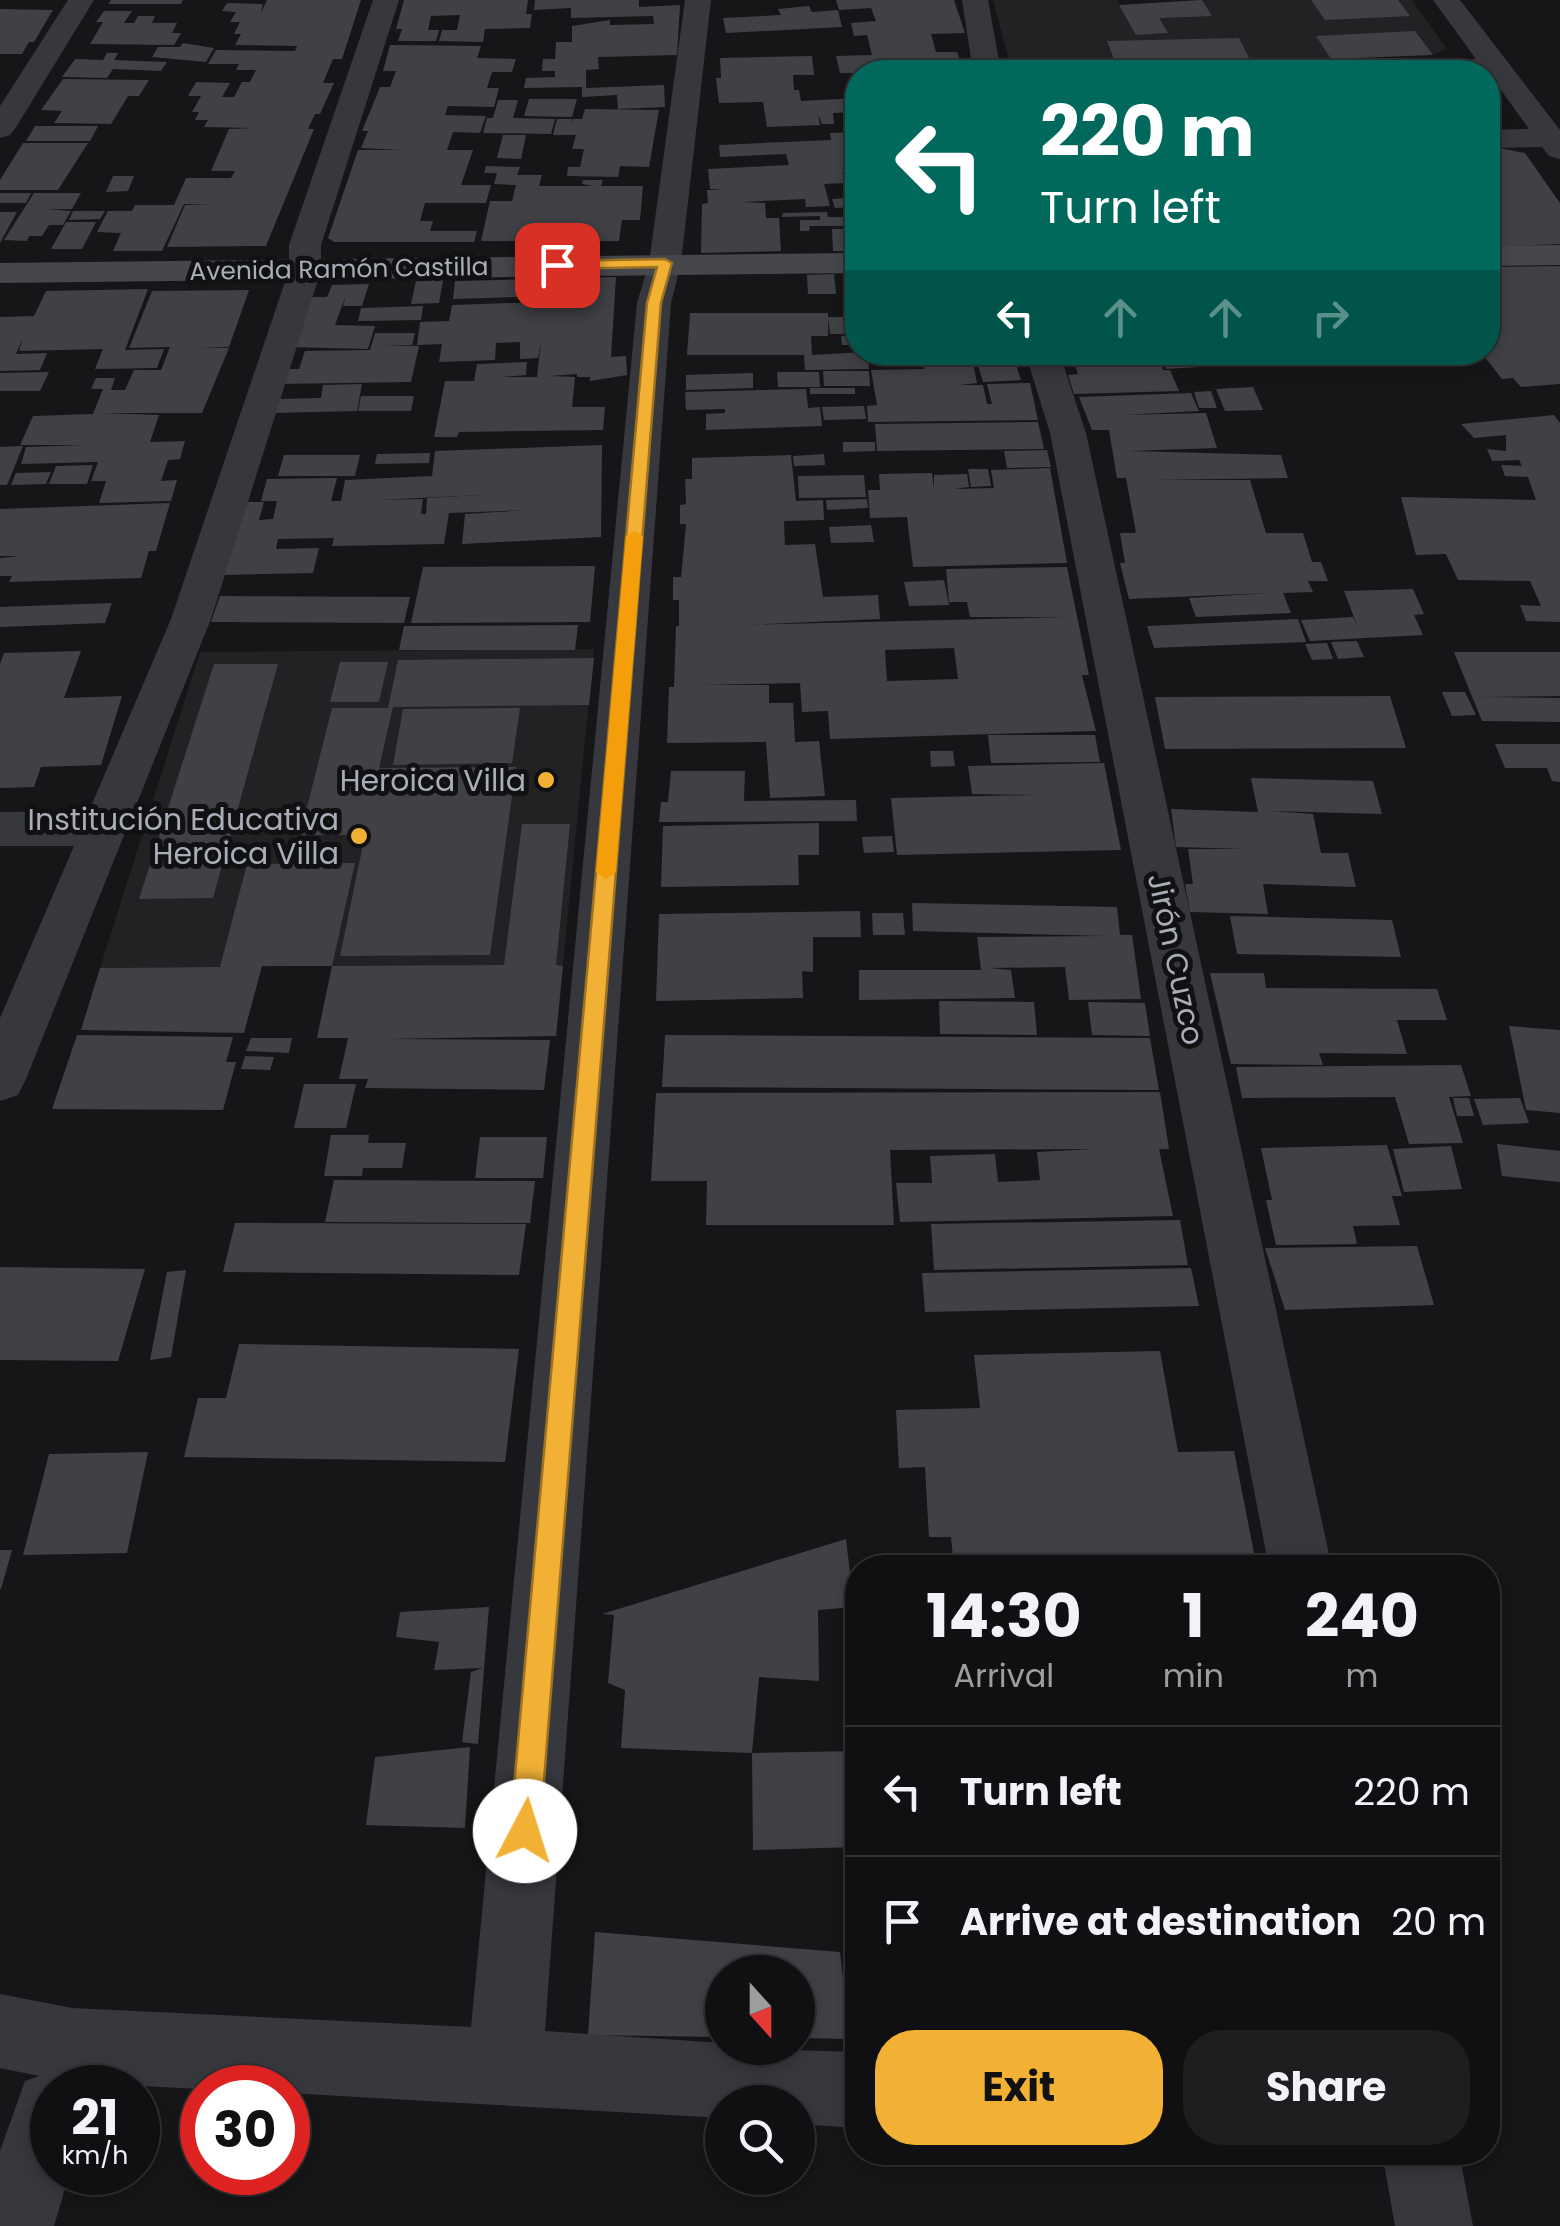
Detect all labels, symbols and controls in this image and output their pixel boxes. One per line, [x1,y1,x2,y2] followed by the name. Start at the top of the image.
[1040,82,1255,181] text: 220 m
[875,100,1005,230] icon: left
[1040,176,1221,239] text: Turn left
[515,223,600,308] pin
[530,238,585,293] icon: arrive
[189,249,489,289] street label: Avenida Ramón Castilla
[988,290,1043,345] icon: left
[1093,290,1148,345] icon: ahead
[1198,290,1253,345] icon: ahead
[1303,290,1358,345] icon: right
[340,759,526,802] place label: Heroica Villa
[535,769,557,791] marker: Heroica Villa
[28,798,339,875] place label: Institución Educativa Heroica Villa
[348,825,370,847] marker: Institución Educativa Heroica Villa
[1137,869,1215,1049] street label: Jirón Cuzco
[926,1574,1082,1658] text: 14:30
[1182,1574,1205,1658] text: 1
[1305,1574,1419,1658] text: 240
[953,1653,1054,1698] text: Arrival
[1163,1653,1224,1698] text: min
[1345,1653,1378,1698] text: m
[875,1764,930,1819] icon: left
[960,1765,1122,1818] text: Turn left
[1353,1765,1470,1818] text: 220 m
[473,1779,577,1883] position arrow
[875,1894,930,1949] icon: arrive
[960,1895,1361,1948] text: Arrive at destination
[1391,1895,1486,1948] text: 20 m
[705,1955,815,2065] north arrow
[705,1955,815,2195] map controls
[875,2030,1163,2145] button: Exit
[1183,2030,1470,2145] button: Share
[180,2065,310,2195] speed limit sign: 30
[71,2082,119,2153] text: 21
[705,2085,815,2195] button: search
[62,2138,128,2173] text: km/h

